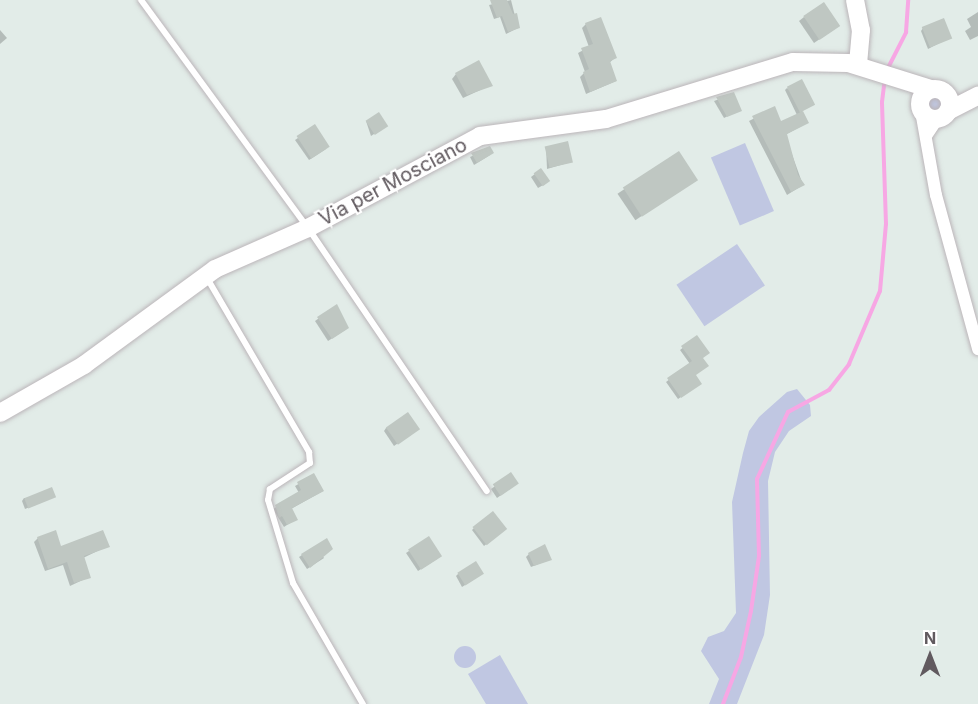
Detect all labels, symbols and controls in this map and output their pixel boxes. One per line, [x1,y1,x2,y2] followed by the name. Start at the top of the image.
[315,133,471,231] street label: Via per Mosciano
[900,626,960,686] north arrow
[924,628,936,648] text: N

